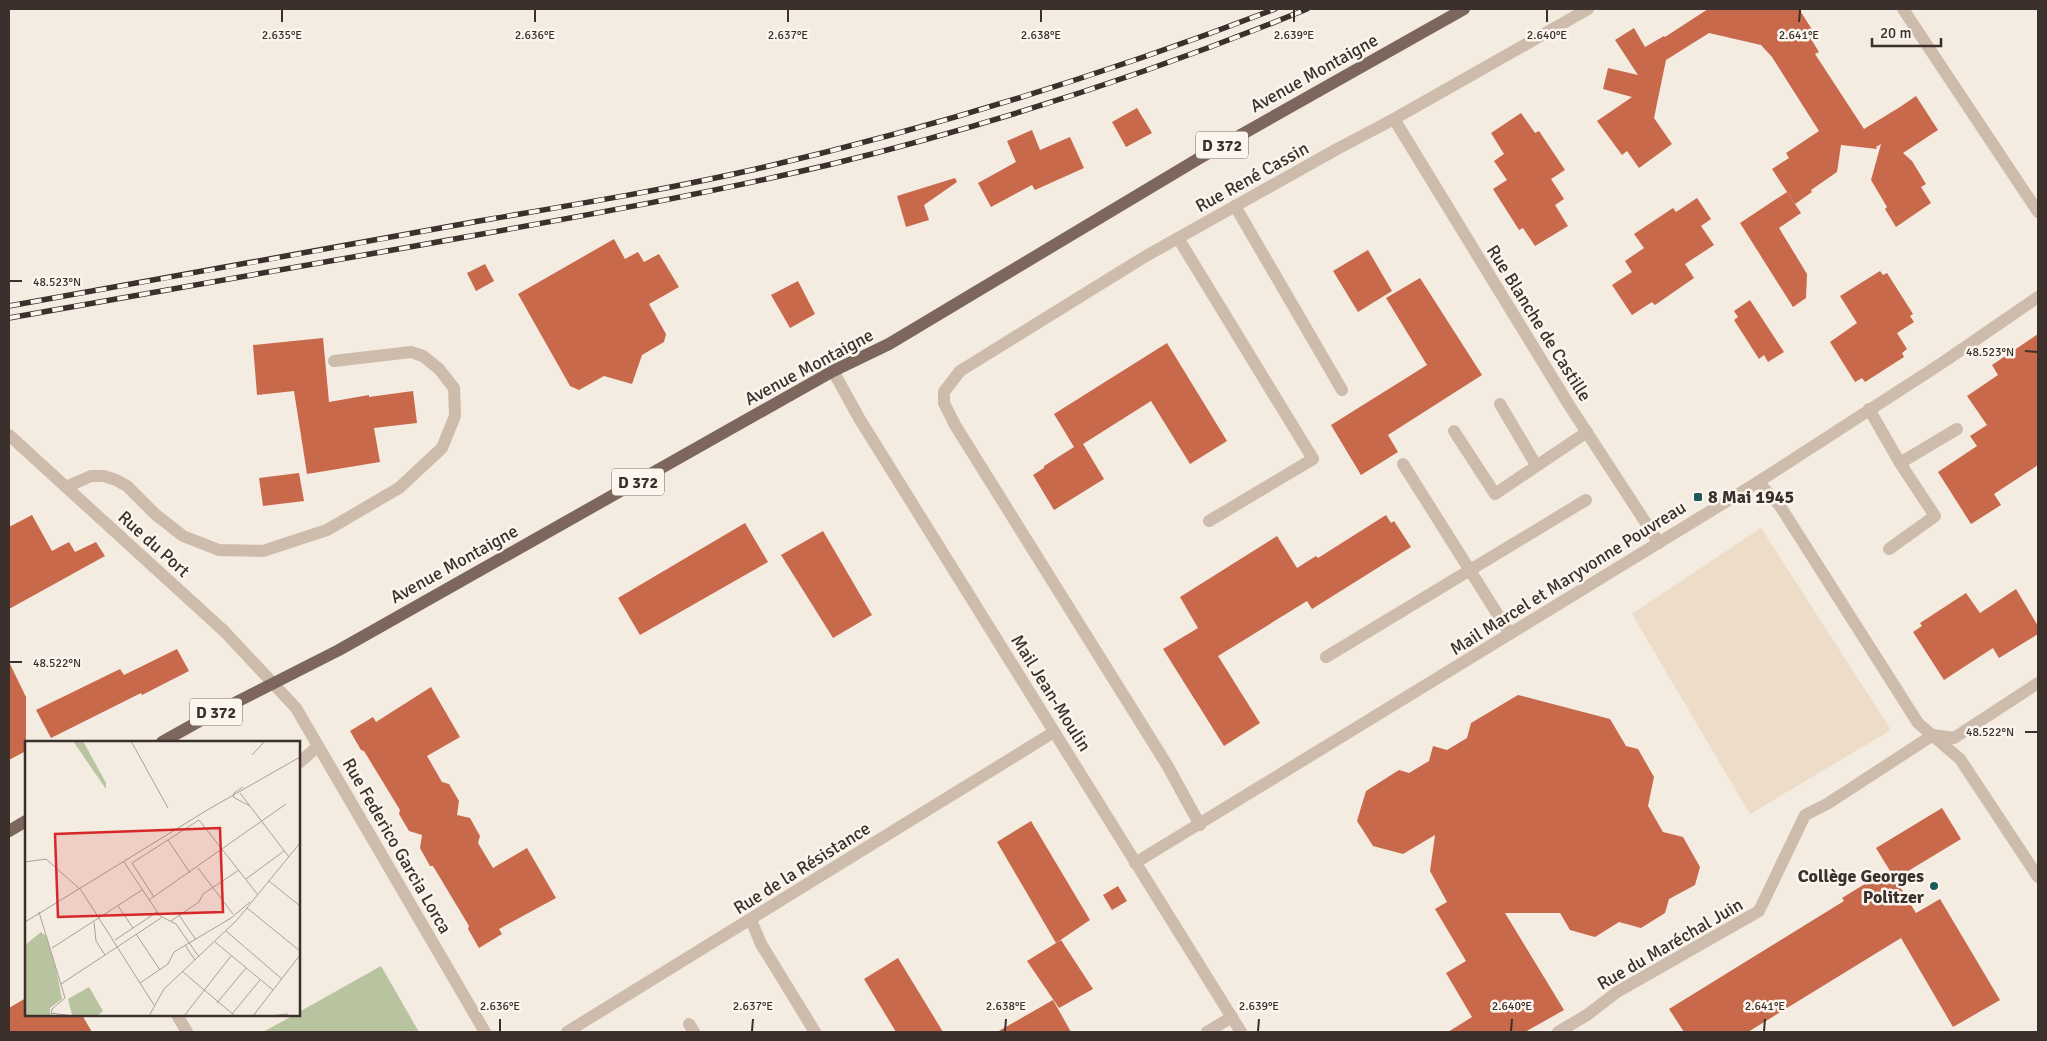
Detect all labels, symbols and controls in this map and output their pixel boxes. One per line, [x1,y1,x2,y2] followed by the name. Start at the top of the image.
[1872,15,1941,47] scale bar
[1880,24,1911,42] text: 20 m
[262,28,302,43] text: 2.635°E
[515,28,555,43] text: 2.636°E
[768,28,808,43] text: 2.637°E
[1021,28,1061,43] text: 2.638°E
[1274,28,1314,43] text: 2.639°E
[1527,28,1567,43] text: 2.640°E
[1779,28,1819,43] text: 2.641°E
[1246,29,1382,117] street label: Avenue Montaigne
[1196,132,1248,158] road number: D 372
[1192,137,1312,217] street label: Rue René Cassin
[1482,241,1596,405] street label: Rue Blanche de Castille
[33,275,81,290] text: 48.523°N
[741,324,877,410] street label: Avenue Montaigne
[1966,345,2014,360] text: 48.523°N
[612,468,664,496] road number: D 372
[1708,486,1794,508] place label: 8 Mai 1945
[1692,491,1704,503] marker: 8 Mai 1945
[1446,496,1690,660] street label: Mail Marcel et Maryvonne Pouvreau
[114,506,194,582] street label: Rue du Port
[386,520,522,608] street label: Avenue Montaigne
[1006,630,1096,756] street label: Mail Jean-Moulin
[33,656,81,671] text: 48.522°N
[190,699,242,726] road number: D 372
[1966,725,2014,740] text: 48.522°N
[25,741,300,1016] inset map
[338,754,456,938] street label: Rue Federico Garcia Lorca
[730,817,874,919] street label: Rue de la Résistance
[1798,865,1925,908] place label: Collège Georges Politzer
[1928,880,1940,892] marker: Collège Georges Politzer
[1593,893,1747,995] street label: Rue du Maréchal Juin
[480,999,520,1014] text: 2.636°E
[733,999,773,1014] text: 2.637°E
[986,999,1026,1014] text: 2.638°E
[1239,999,1279,1014] text: 2.639°E
[1492,999,1532,1014] text: 2.640°E
[1745,999,1785,1014] text: 2.641°E

